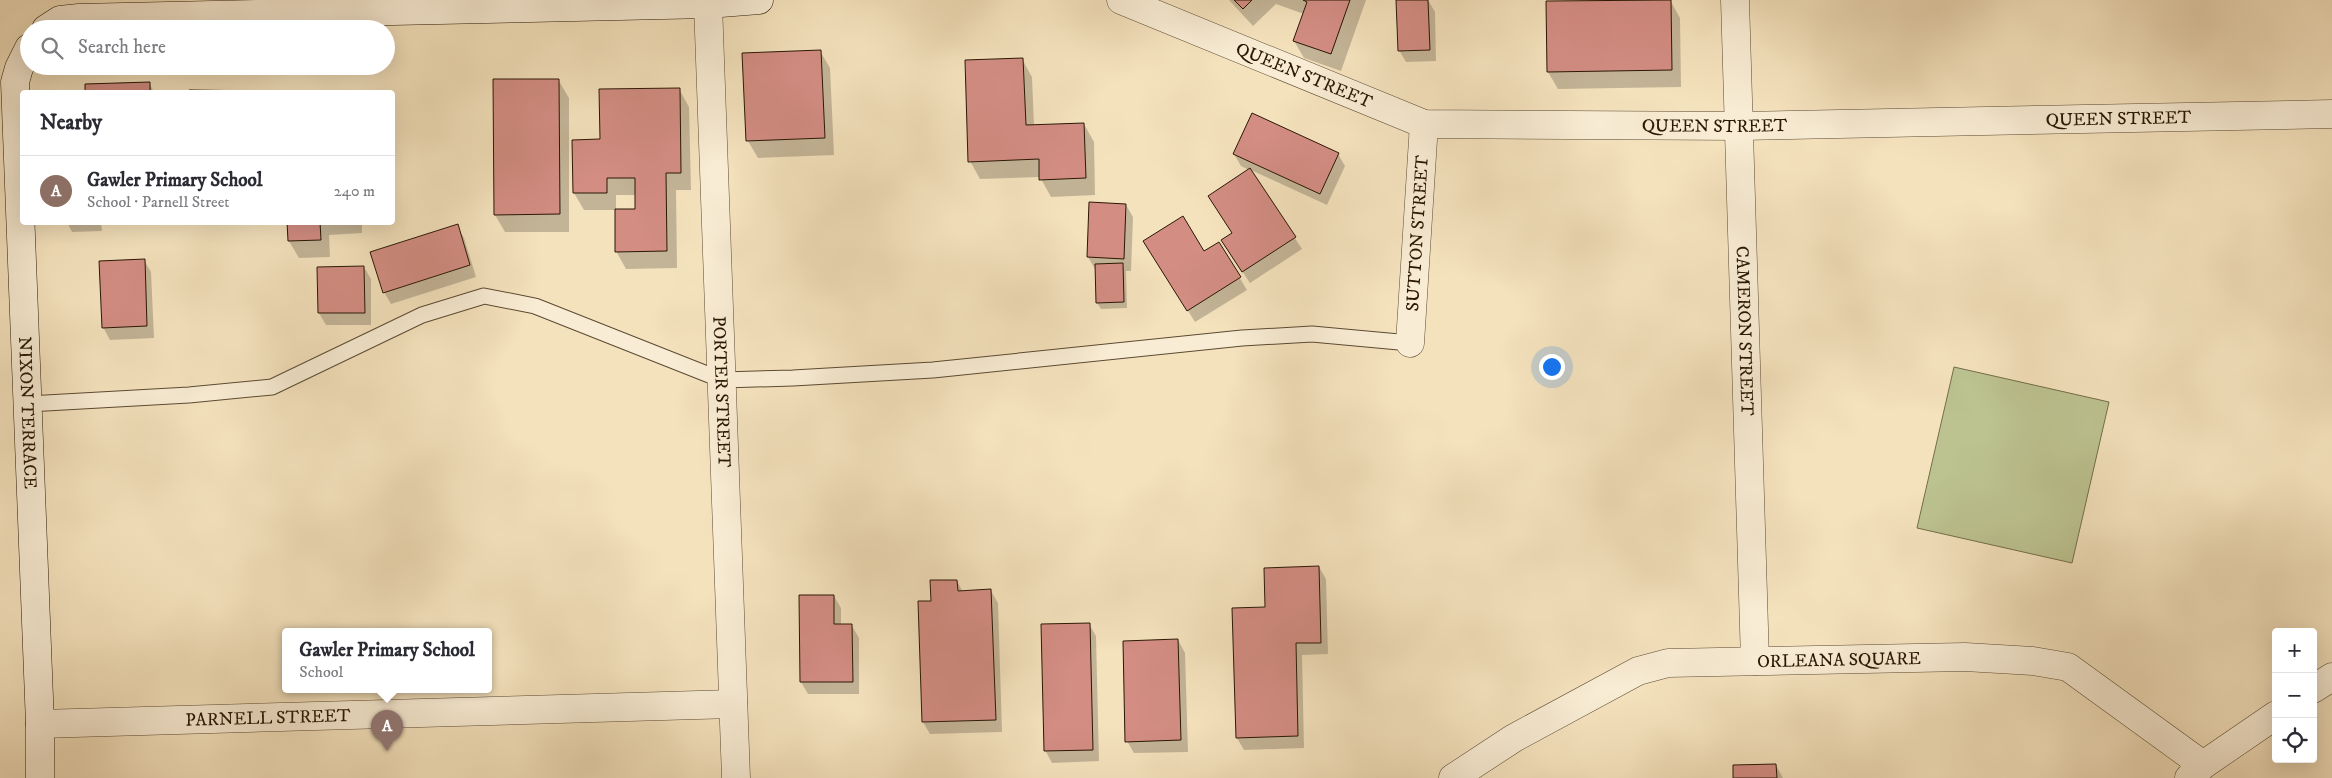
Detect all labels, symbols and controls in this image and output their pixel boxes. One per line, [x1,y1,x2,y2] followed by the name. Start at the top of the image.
[20,20,395,75] search box
[38,34,66,62] icon: search
[78,36,166,59] text: Search here
[1232,38,1376,114] street label: QUEEN STREET
[2046,107,2192,132] street label: QUEEN STREET
[40,110,102,136] text: Nearby
[1642,115,1788,138] street label: QUEEN STREET
[1402,154,1434,312] street label: SUTTON STREET
[87,169,262,192] text: Gawler Primary School
[51,181,61,201] text: A
[334,181,375,201] text: 240 m
[87,192,229,212] text: School · Parnell Street
[1730,246,1758,416] street label: CAMERON STREET
[707,316,735,468] street label: PORTER STREET
[13,336,41,490] street label: NIXON TERRACE
[1539,354,1565,380] your location
[282,628,492,693] popup
[2272,628,2317,763] map controls
[2272,628,2317,673] button: +
[299,639,475,662] text: Gawler Primary School
[1757,648,1921,673] street label: ORLEANA SQUARE
[299,662,343,682] text: School
[2272,673,2317,718] button: −
[185,705,351,732] street label: PARNELL STREET
[371,710,403,751] pin: A
[2272,718,2317,763] button: locate

